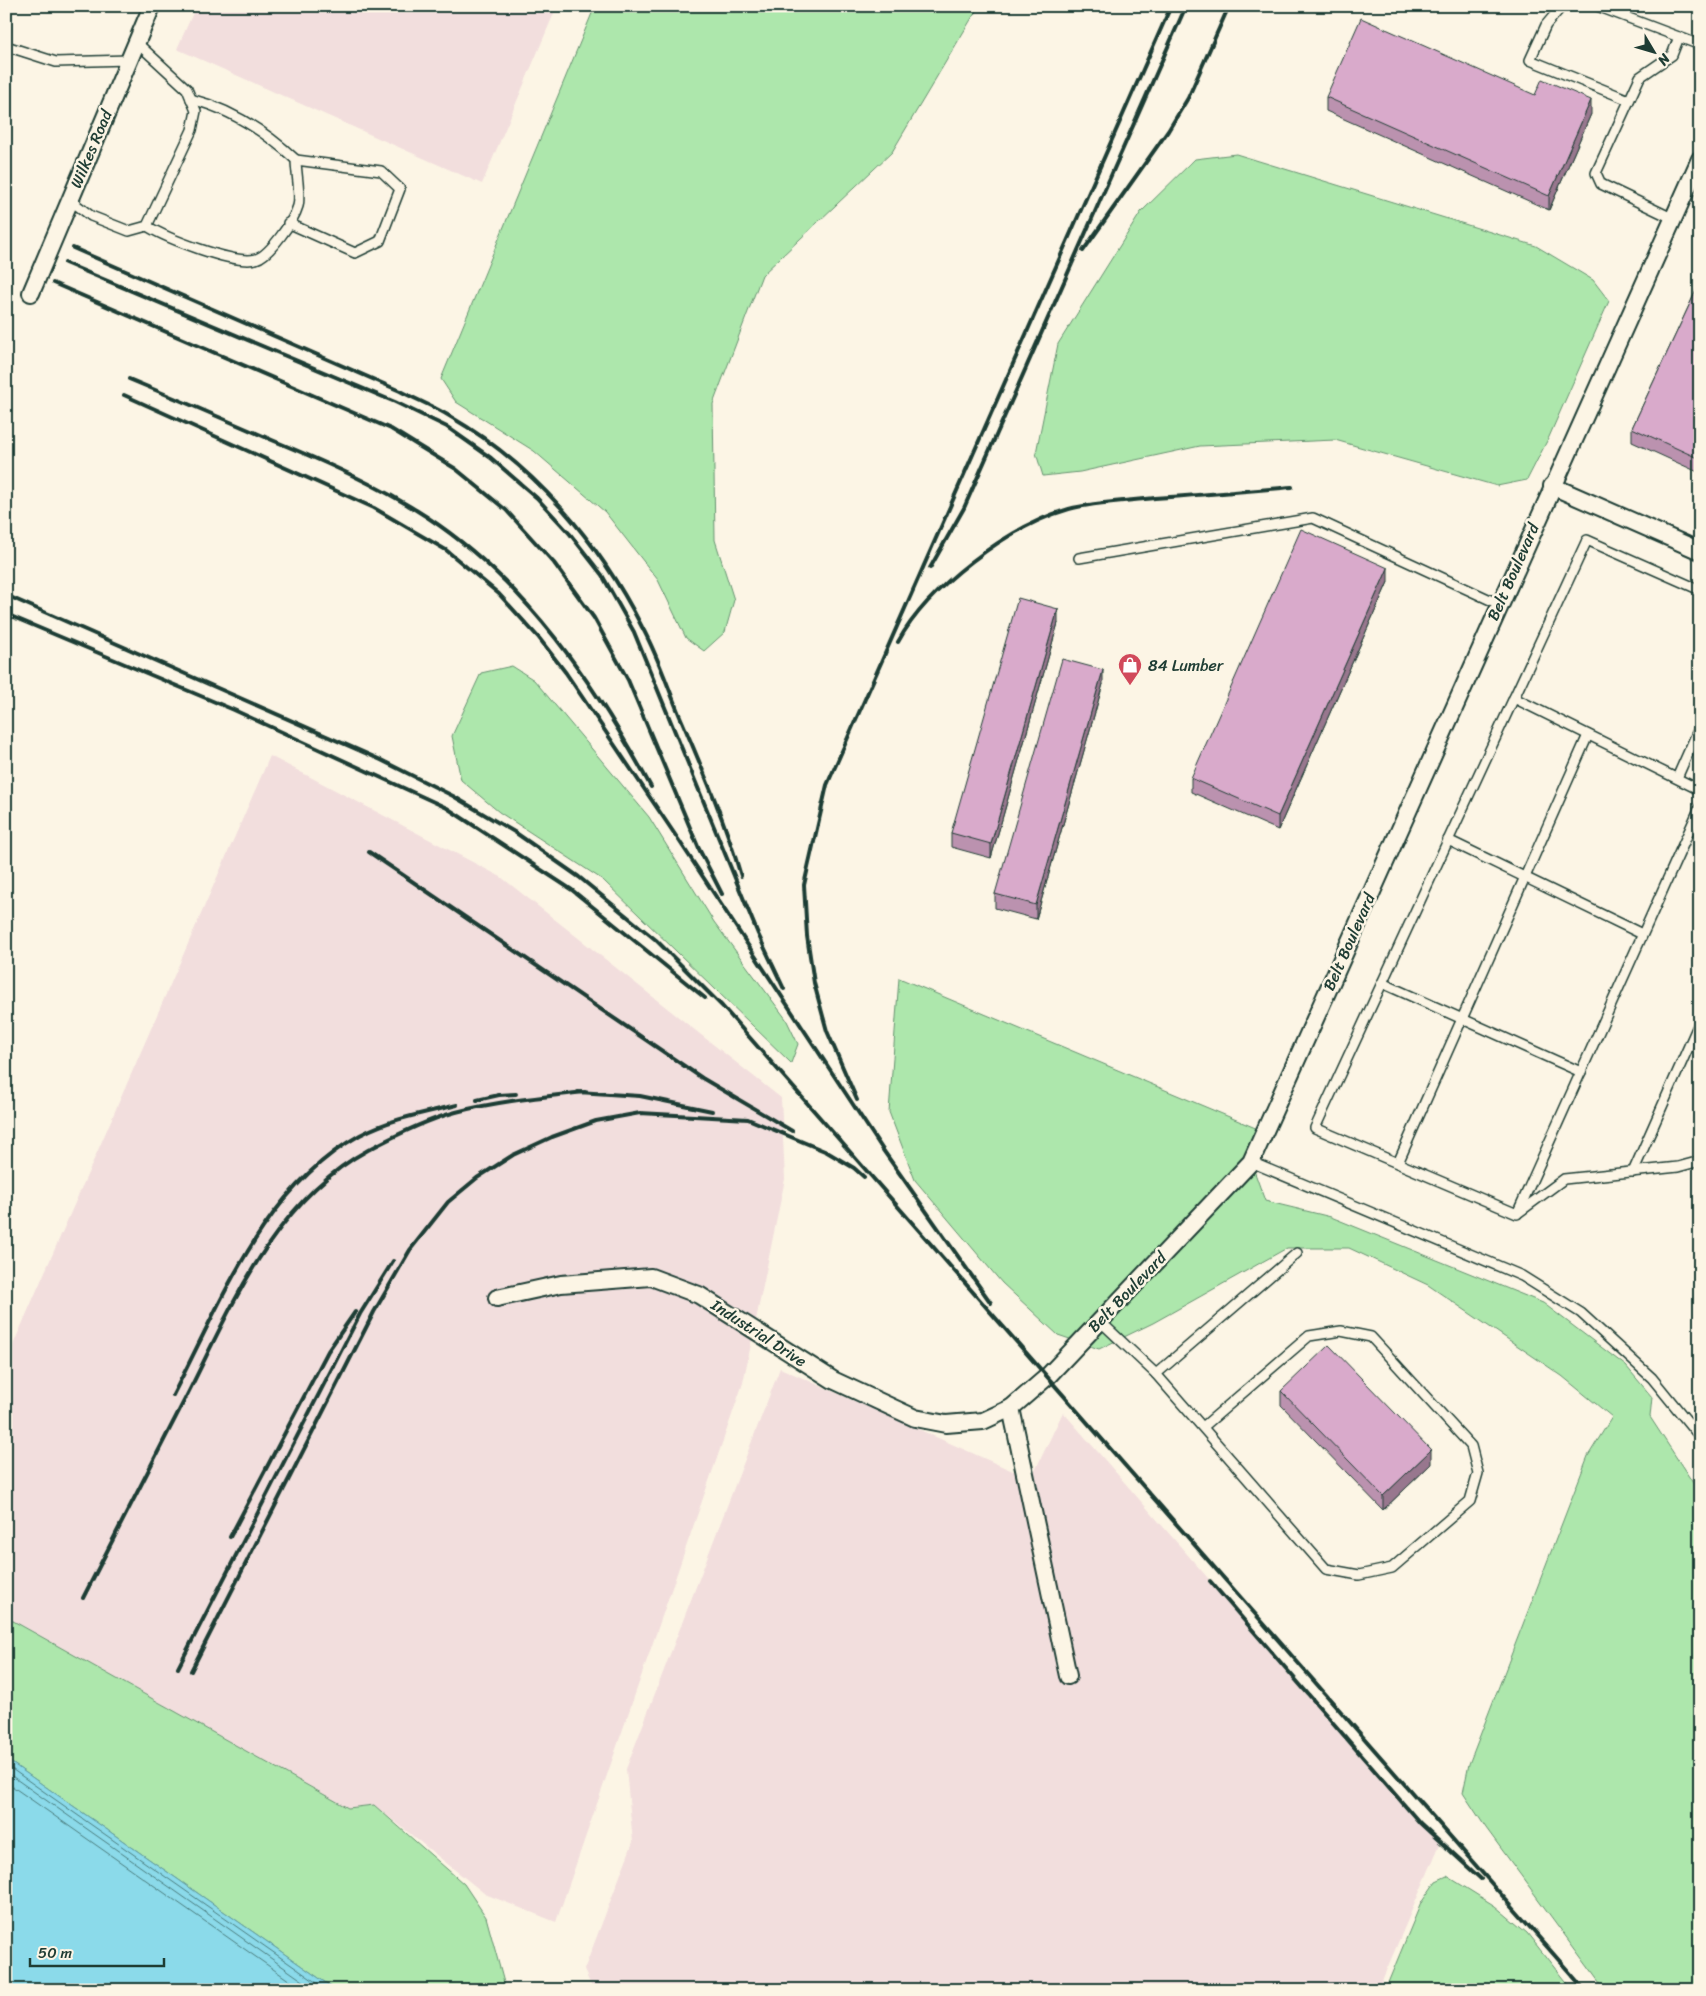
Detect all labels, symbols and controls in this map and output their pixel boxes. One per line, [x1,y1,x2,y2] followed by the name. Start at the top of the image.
[1628,28,1678,78] north arrow
[1651,47,1677,71] text: N
[61,104,121,193] street label: Wilkes Road
[1479,517,1548,626] street label: Belt Boulevard
[1148,651,1225,680] place label: 84 Lumber
[1117,652,1143,686] shop icon: 84 Lumber
[1315,887,1384,996] street label: Belt Boulevard
[1080,1243,1175,1340] street label: Belt Boulevard
[704,1290,813,1375] street label: Industrial Drive
[30,1936,164,1968] scale bar
[38,1940,73,1966] text: 50 m

